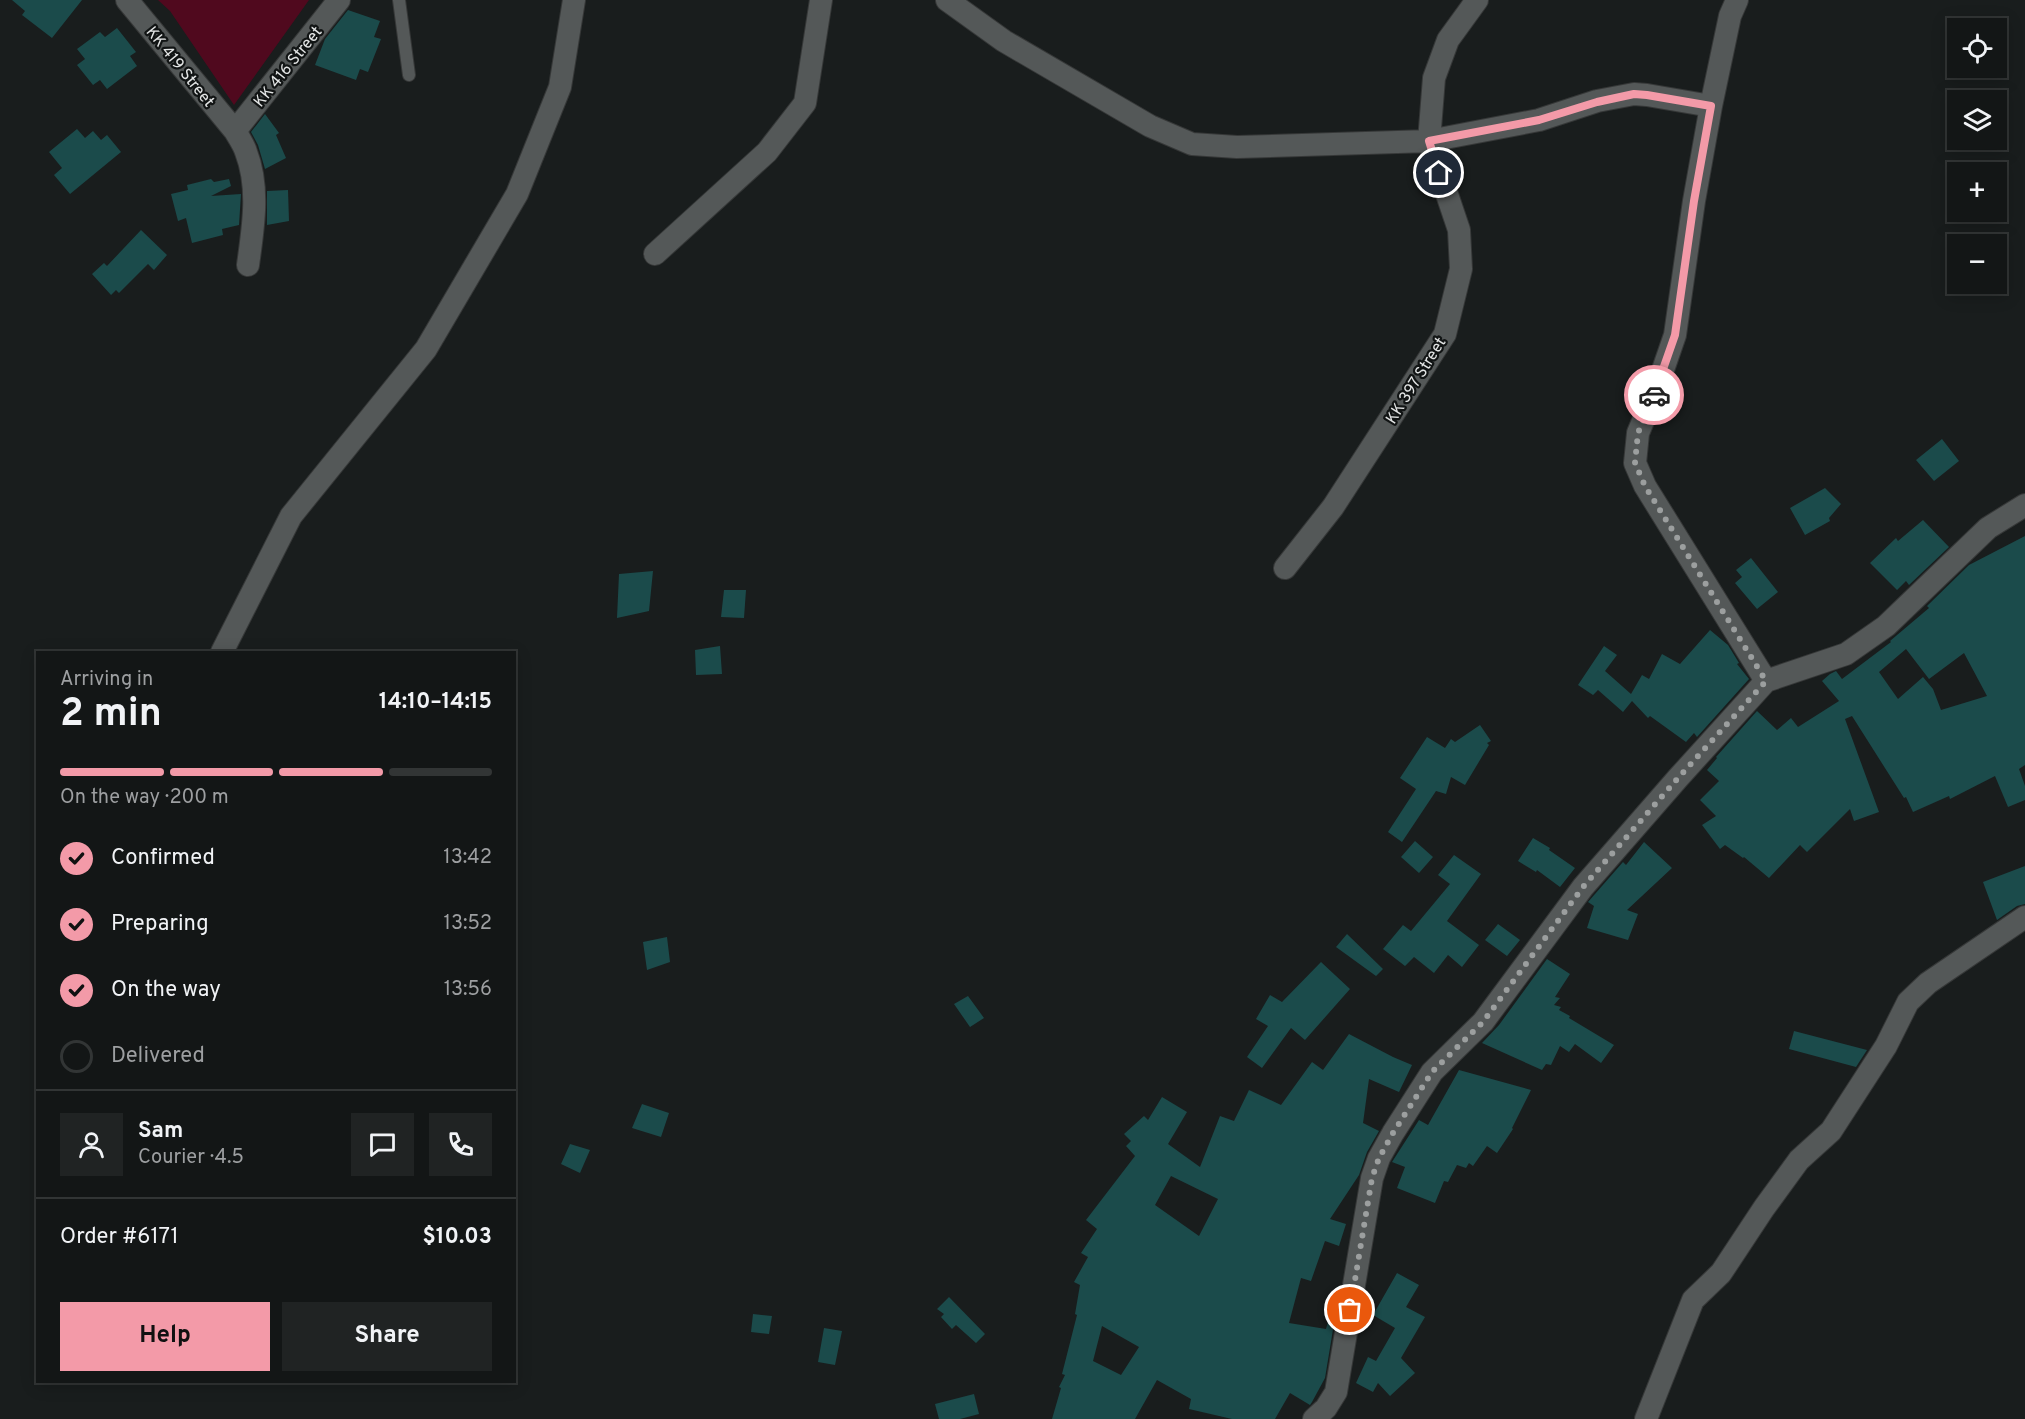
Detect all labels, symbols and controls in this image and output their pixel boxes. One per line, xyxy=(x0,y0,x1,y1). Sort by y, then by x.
map controls xyxy=(1947,18,2007,294)
button: locate xyxy=(1947,18,2007,78)
street label: KK 419 Street xyxy=(141,23,218,112)
street label: KK 416 Street xyxy=(250,23,327,112)
button: layers xyxy=(1947,90,2007,150)
pin xyxy=(1413,147,1464,198)
icon: home xyxy=(1422,156,1455,189)
button: + xyxy=(1947,162,2007,222)
button: − xyxy=(1947,234,2007,294)
street label: KK 397 Street xyxy=(1382,334,1451,428)
courier xyxy=(1624,365,1684,425)
icon: car xyxy=(1638,379,1671,412)
text: Arriving in xyxy=(60,667,153,693)
text: 14:10–14:15 xyxy=(379,689,492,716)
text: 2 min xyxy=(60,691,162,740)
text: On the way · 200 m xyxy=(60,785,229,811)
icon: check xyxy=(60,842,93,875)
text: Confirmed xyxy=(111,845,215,872)
text: 13:42 xyxy=(443,845,492,871)
icon: check xyxy=(60,908,93,941)
text: Preparing xyxy=(111,911,209,938)
text: 13:52 xyxy=(443,911,492,937)
icon: check xyxy=(60,974,93,1007)
text: On the way xyxy=(111,977,221,1004)
text: 13:56 xyxy=(444,977,492,1003)
text: Delivered xyxy=(111,1043,205,1070)
button: person xyxy=(60,1113,123,1176)
button: chat xyxy=(351,1113,414,1176)
button: phone xyxy=(429,1113,492,1176)
text: Sam xyxy=(138,1118,183,1145)
text: Courier · 4.5 xyxy=(138,1145,244,1171)
text: Order #6171 xyxy=(60,1224,179,1251)
text: $10.03 xyxy=(422,1224,492,1251)
pin xyxy=(1324,1284,1375,1335)
icon: bag xyxy=(1333,1293,1366,1326)
button: Help xyxy=(60,1302,270,1371)
button: Share xyxy=(282,1302,492,1371)

